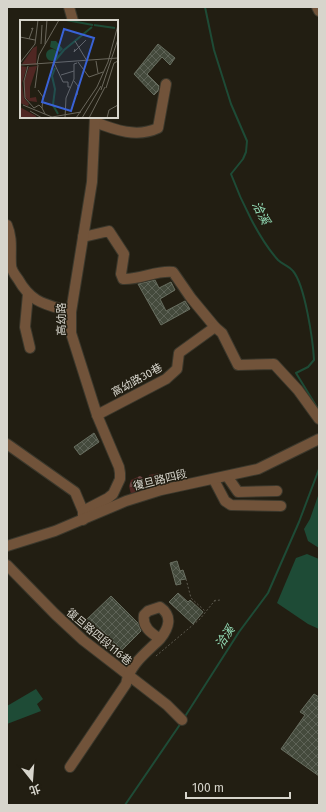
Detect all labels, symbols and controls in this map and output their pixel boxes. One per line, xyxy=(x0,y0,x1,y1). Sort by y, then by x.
inset map xyxy=(20,20,118,118)
water label: 洽溪 xyxy=(249,199,274,229)
street label: 高幼路 xyxy=(55,303,68,336)
street label: 高幼路30巷 xyxy=(110,361,164,399)
street label: 復旦路四段 xyxy=(132,467,188,493)
street label: 復旦路四段116巷 xyxy=(64,606,134,668)
water label: 洽溪 xyxy=(212,621,239,651)
north arrow xyxy=(12,760,52,800)
scale bar xyxy=(186,774,290,800)
text: 北 xyxy=(28,781,42,797)
text: 100 m xyxy=(192,781,224,795)

